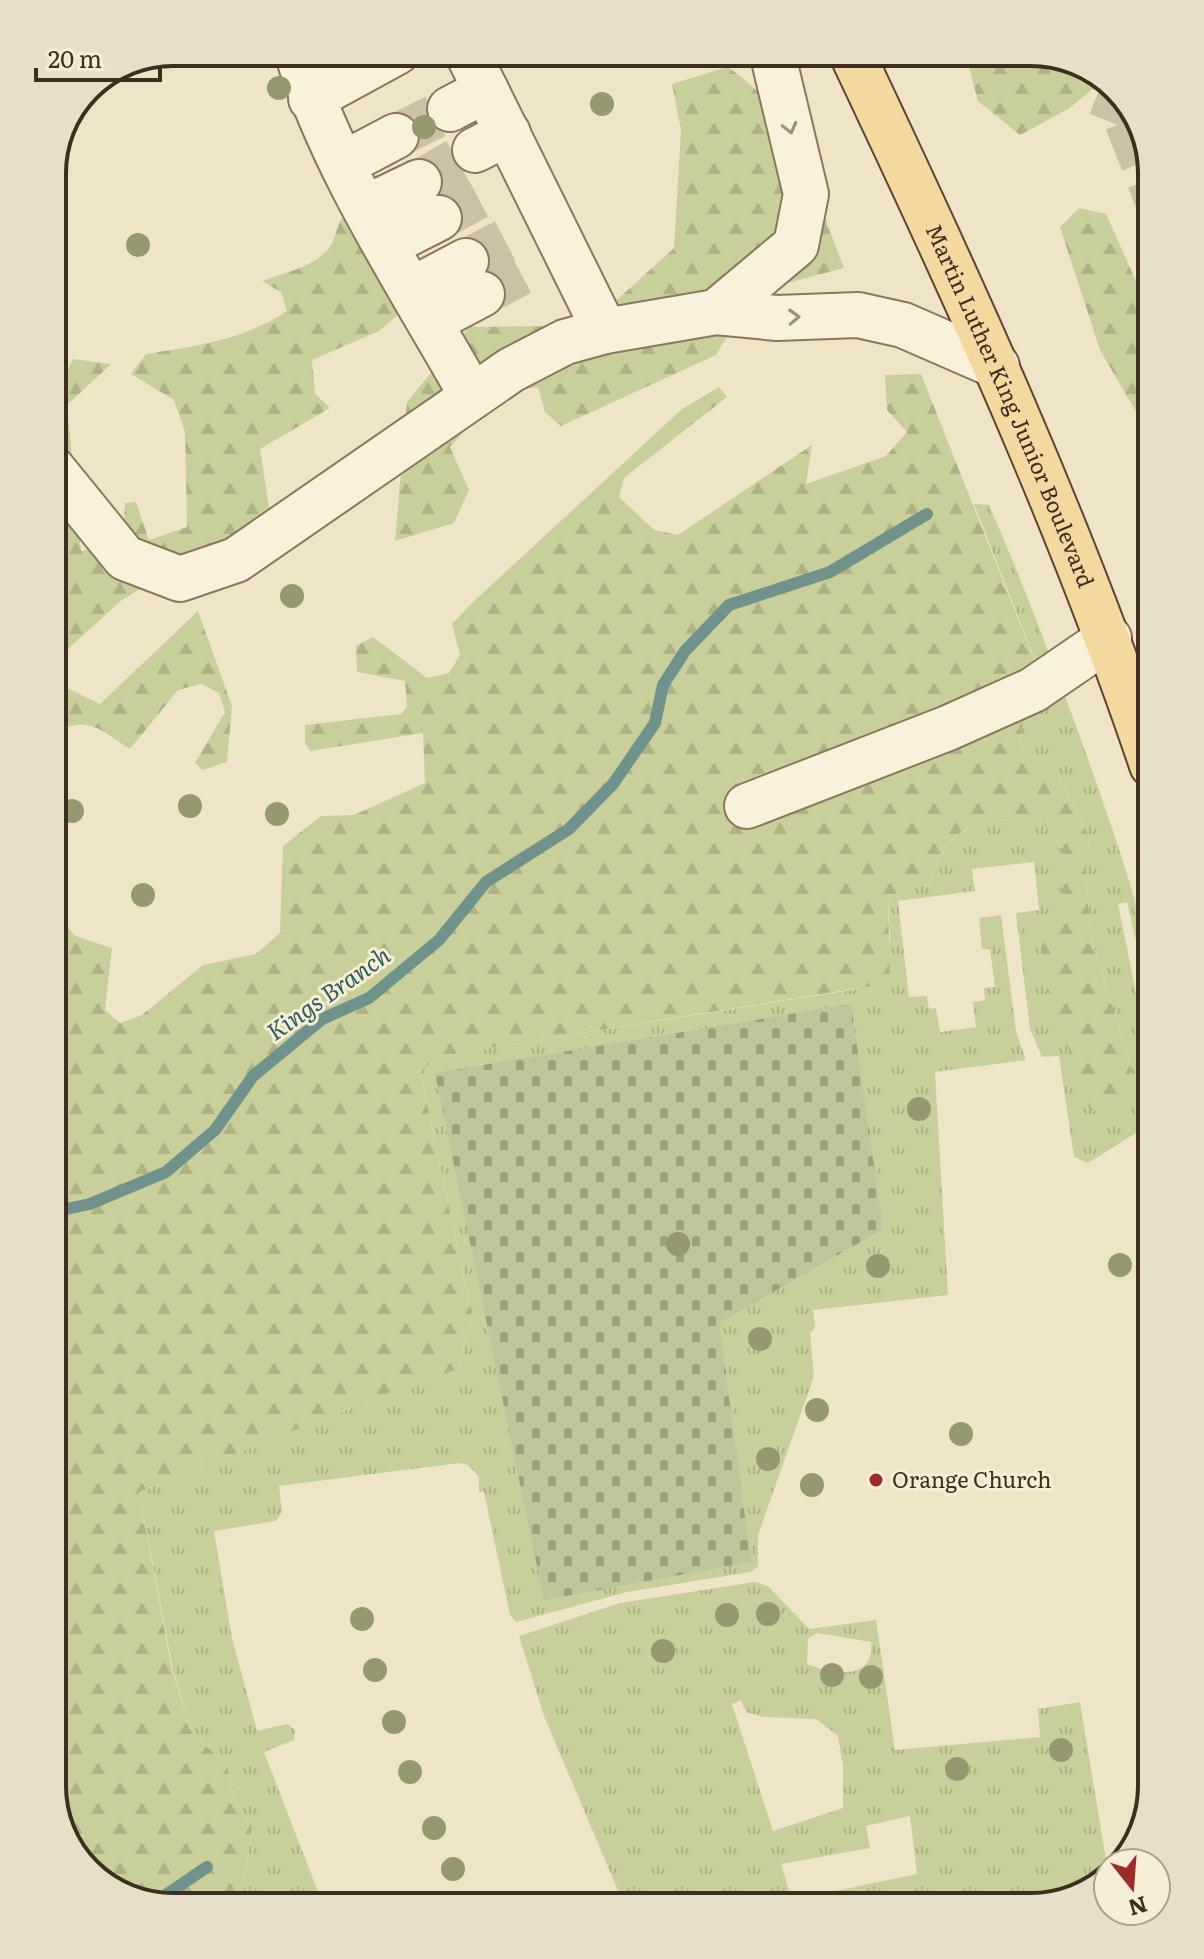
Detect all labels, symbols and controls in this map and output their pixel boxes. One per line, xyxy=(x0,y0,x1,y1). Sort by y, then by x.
scale bar xyxy=(36,32,160,82)
text: 20 m xyxy=(48,40,102,75)
one-way arrow xyxy=(780,121,797,135)
street label: Martin Luther King Junior Boulevard xyxy=(919,218,1104,592)
one-way arrow xyxy=(788,309,801,326)
water label: Kings Branch xyxy=(259,936,396,1047)
place label: Orange Church xyxy=(892,1462,1052,1495)
marker: Orange Church xyxy=(867,1471,885,1489)
north arrow xyxy=(1092,1847,1172,1927)
text: N xyxy=(1125,1889,1152,1926)

